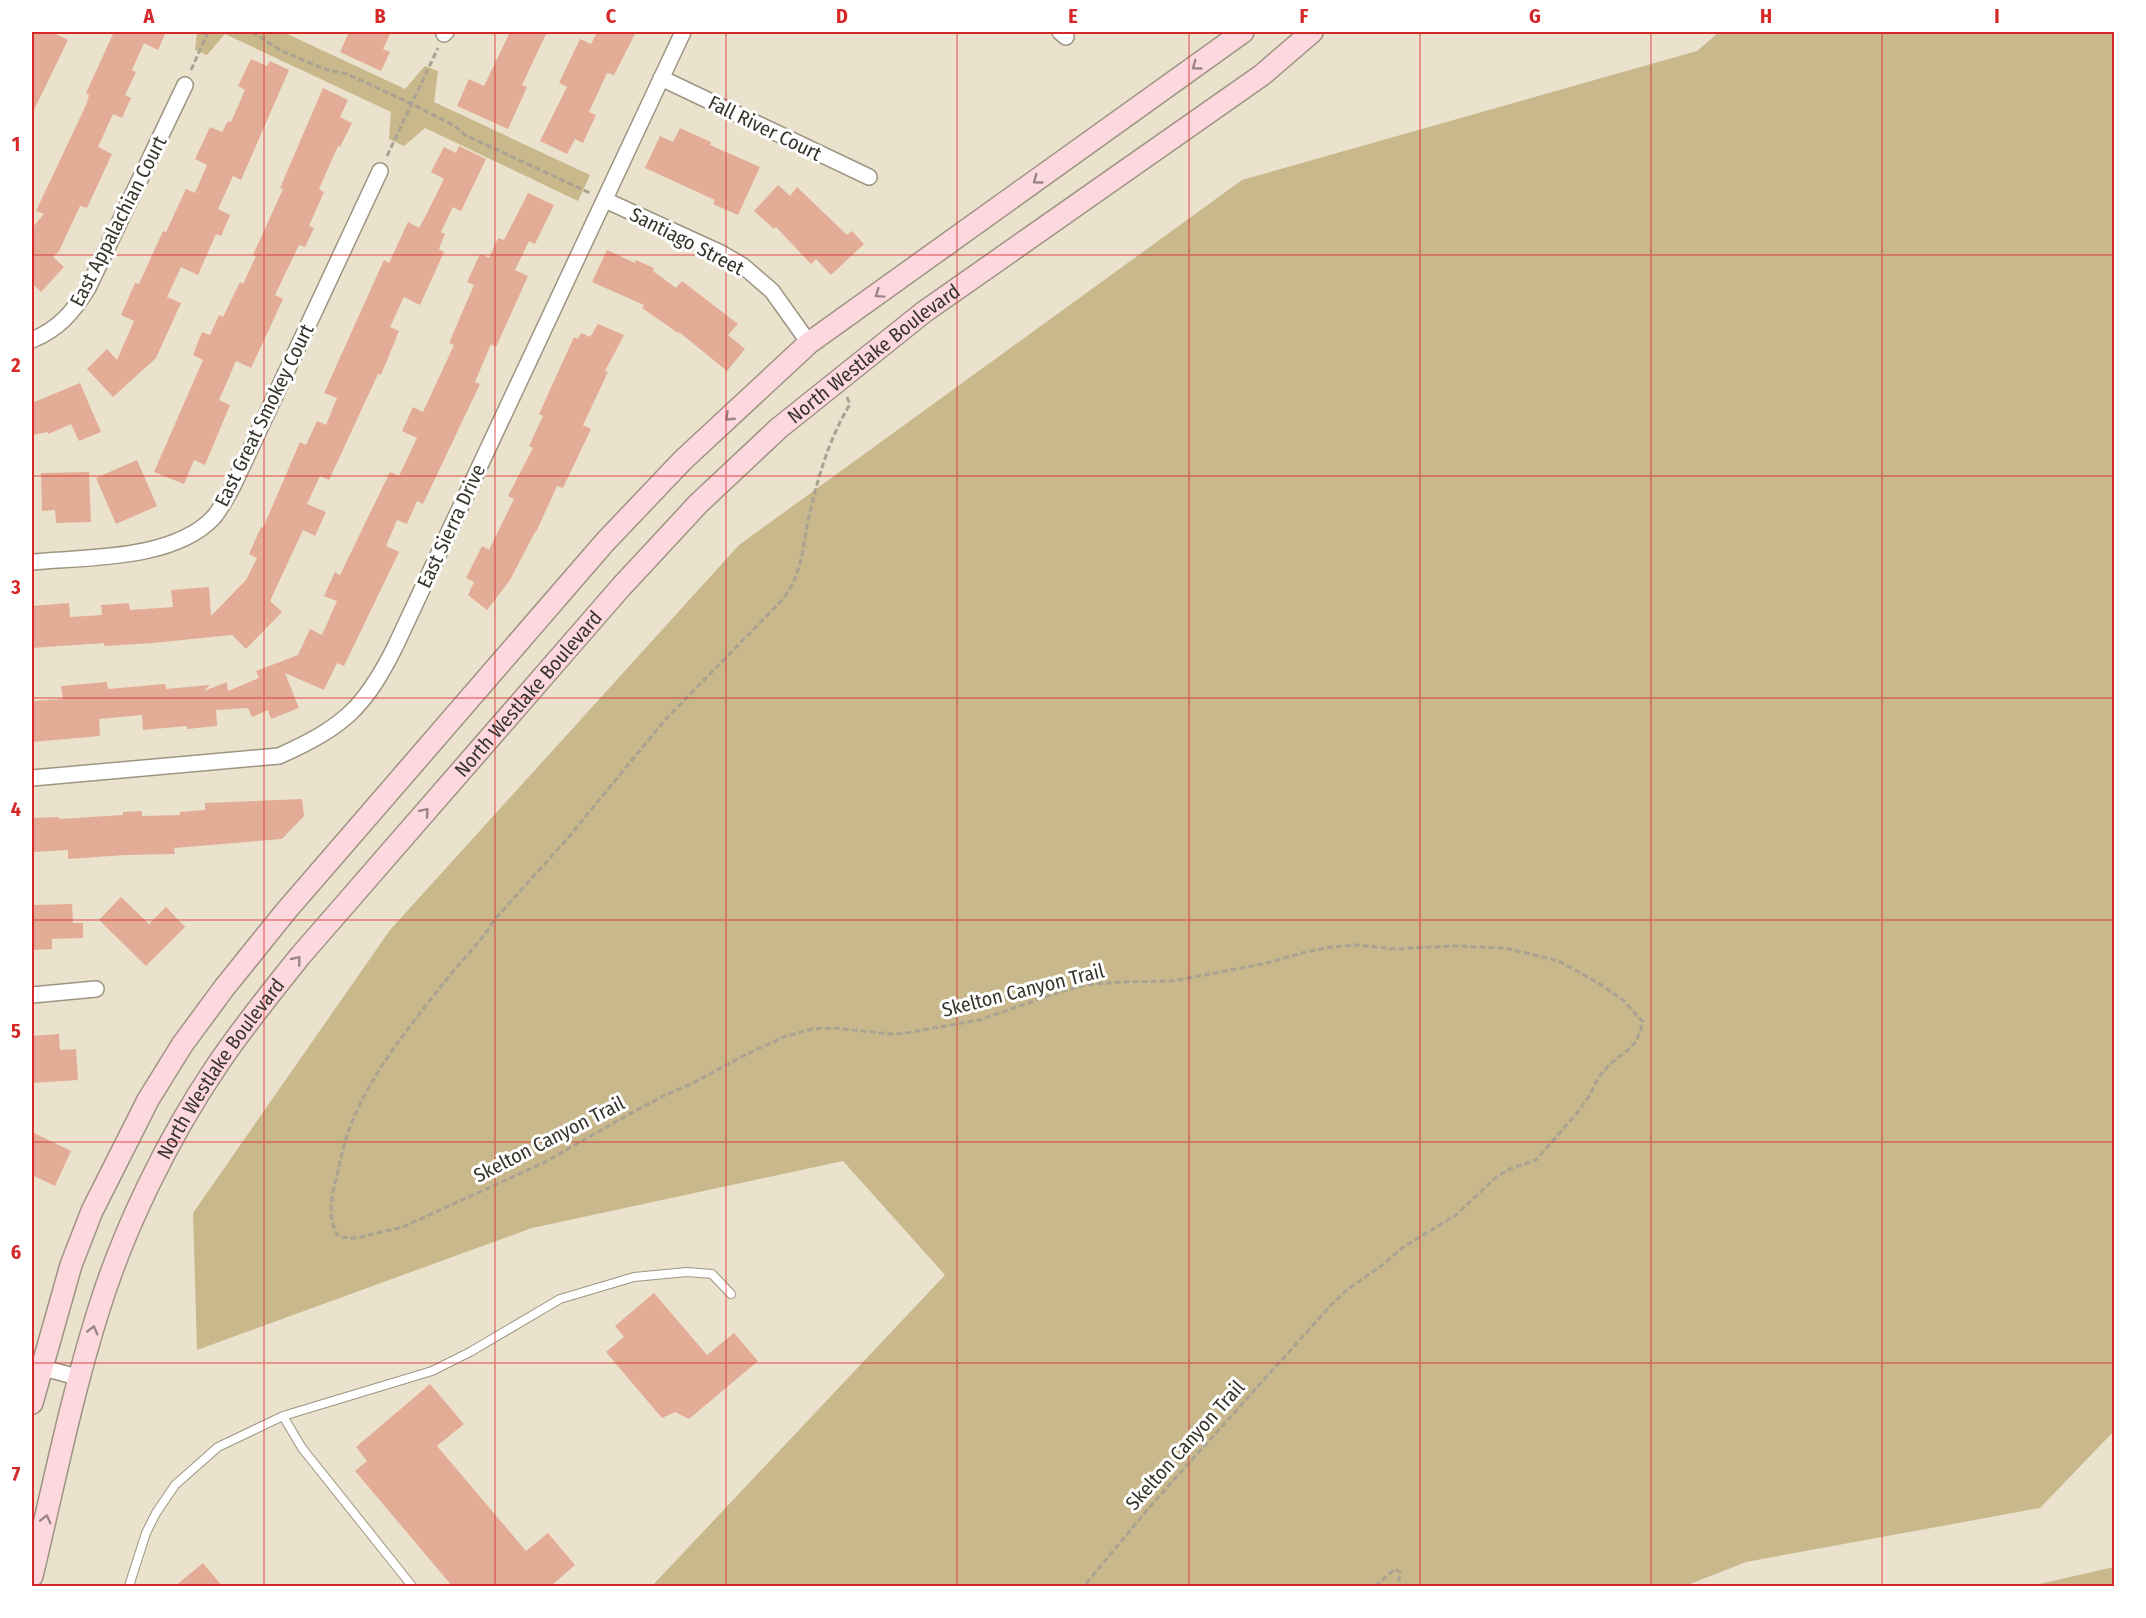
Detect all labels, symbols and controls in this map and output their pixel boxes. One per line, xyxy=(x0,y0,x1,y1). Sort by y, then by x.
text: A xyxy=(143,4,156,28)
text: B xyxy=(374,4,386,28)
text: C xyxy=(606,4,617,28)
text: D xyxy=(836,4,848,28)
text: E xyxy=(1068,4,1078,28)
text: F xyxy=(1300,4,1309,28)
text: G xyxy=(1529,4,1541,28)
text: H xyxy=(1760,4,1772,28)
text: I xyxy=(1994,4,2000,28)
one-way arrow xyxy=(1191,59,1202,70)
street label: Fall River Court xyxy=(704,90,826,166)
street label: East Appalachian Court xyxy=(65,131,172,310)
text: 1 xyxy=(12,132,20,156)
one-way arrow xyxy=(1033,173,1044,184)
street label: Santiago Street xyxy=(626,202,749,280)
street label: North Westlake Boulevard xyxy=(783,279,964,428)
one-way arrow xyxy=(874,287,885,298)
street label: East Great Smokey Court xyxy=(209,320,319,510)
text: 2 xyxy=(10,353,21,377)
one-way arrow xyxy=(725,410,735,421)
street label: East Sierra Drive xyxy=(412,460,490,592)
text: 3 xyxy=(10,575,21,599)
street label: North Westlake Boulevard xyxy=(450,606,607,782)
text: 4 xyxy=(11,797,21,821)
one-way arrow xyxy=(417,808,428,819)
one-way arrow xyxy=(290,955,301,966)
street label: Skelton Canyon Trail xyxy=(940,958,1106,1022)
street label: North Westlake Boulevard xyxy=(152,974,289,1163)
text: 5 xyxy=(11,1019,21,1043)
street label: Skelton Canyon Trail xyxy=(470,1091,628,1187)
text: 6 xyxy=(11,1240,21,1264)
one-way arrow xyxy=(86,1325,98,1336)
street label: Skelton Canyon Trail xyxy=(1121,1375,1249,1515)
text: 7 xyxy=(12,1462,21,1486)
one-way arrow xyxy=(38,1515,51,1525)

